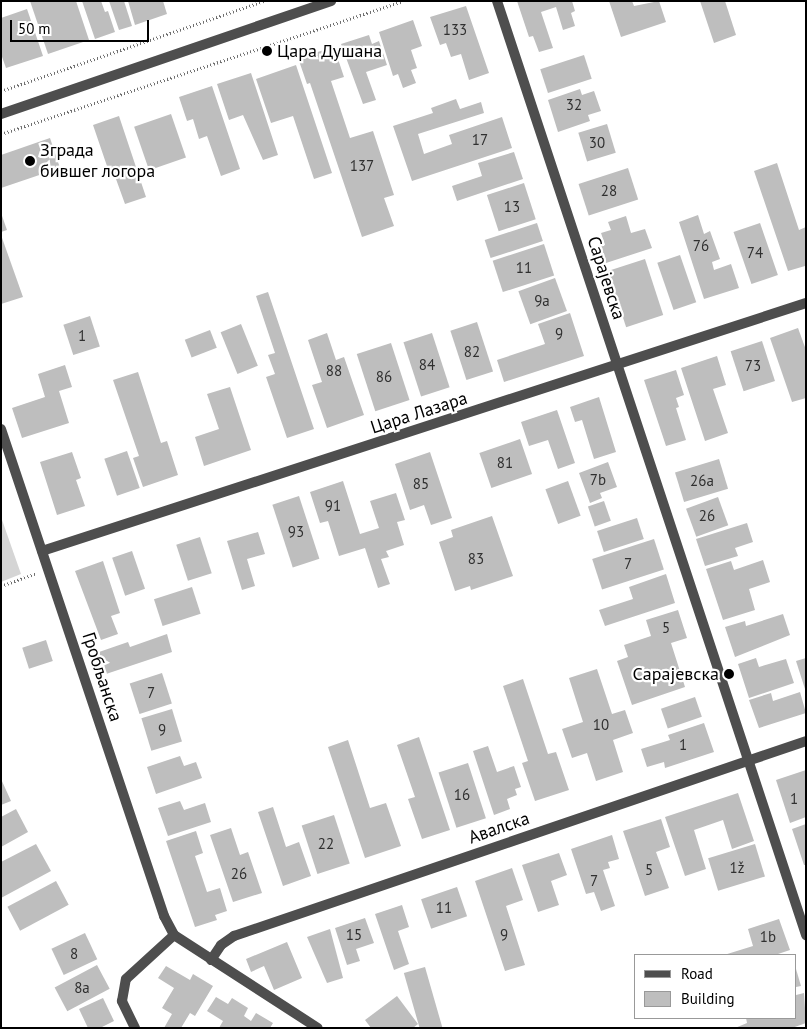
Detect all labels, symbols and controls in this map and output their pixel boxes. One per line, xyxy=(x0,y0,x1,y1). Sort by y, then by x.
scale bar xyxy=(12,10,151,42)
text: 50 m xyxy=(18,19,51,38)
house number: 133 xyxy=(443,21,467,39)
place label: Цара Душана xyxy=(277,40,383,62)
marker: Цара Душана xyxy=(261,45,273,57)
house number: 32 xyxy=(566,96,582,114)
house number: 17 xyxy=(472,131,488,149)
house number: 30 xyxy=(589,134,605,152)
place label: Зграда бившег логора xyxy=(40,140,156,182)
marker: Зграда бившег логора xyxy=(24,155,36,167)
house number: 137 xyxy=(350,157,374,175)
house number: 28 xyxy=(601,182,617,200)
house number: 13 xyxy=(504,198,520,216)
street label: Сарајевска xyxy=(582,234,630,322)
house number: 76 xyxy=(693,237,709,255)
house number: 74 xyxy=(747,244,763,262)
house number: 11 xyxy=(516,259,532,277)
house number: 9a xyxy=(534,292,550,310)
house number: 9 xyxy=(555,325,563,343)
house number: 1 xyxy=(78,327,86,345)
house number: 82 xyxy=(464,343,480,361)
house number: 84 xyxy=(419,356,435,374)
house number: 73 xyxy=(745,357,761,375)
house number: 88 xyxy=(326,362,342,380)
house number: 86 xyxy=(376,368,392,386)
street label: Цара Лазара xyxy=(368,387,470,439)
house number: 81 xyxy=(497,454,513,472)
house number: 7b xyxy=(590,471,606,489)
house number: 26a xyxy=(690,472,714,490)
house number: 85 xyxy=(413,475,429,493)
house number: 91 xyxy=(325,497,341,515)
house number: 26 xyxy=(699,507,715,525)
house number: 93 xyxy=(288,523,304,541)
house number: 83 xyxy=(468,550,484,568)
house number: 7 xyxy=(624,555,632,573)
house number: 5 xyxy=(662,619,670,637)
street label: Гробљанска xyxy=(77,630,127,724)
place label: Сарајевска xyxy=(633,663,719,685)
marker: Сарајевска xyxy=(723,668,735,680)
house number: 7 xyxy=(147,684,155,702)
house number: 10 xyxy=(593,716,609,734)
house number: 9 xyxy=(158,721,166,739)
house number: 1 xyxy=(679,736,687,754)
house number: 16 xyxy=(454,786,470,804)
house number: 1 xyxy=(790,790,798,808)
street label: Авалска xyxy=(466,808,532,848)
house number: 22 xyxy=(318,835,334,853)
house number: 1ž xyxy=(730,859,744,877)
house number: 5 xyxy=(645,861,653,879)
house number: 26 xyxy=(231,865,247,883)
house number: 7 xyxy=(590,872,598,890)
house number: 11 xyxy=(436,899,452,917)
house number: 15 xyxy=(346,926,362,944)
house number: 9 xyxy=(500,926,508,944)
house number: 1b xyxy=(760,928,776,946)
house number: 8 xyxy=(70,945,78,963)
legend xyxy=(634,954,797,1019)
text: Road xyxy=(681,964,713,983)
house number: 8a xyxy=(74,979,90,997)
text: Building xyxy=(681,989,735,1008)

